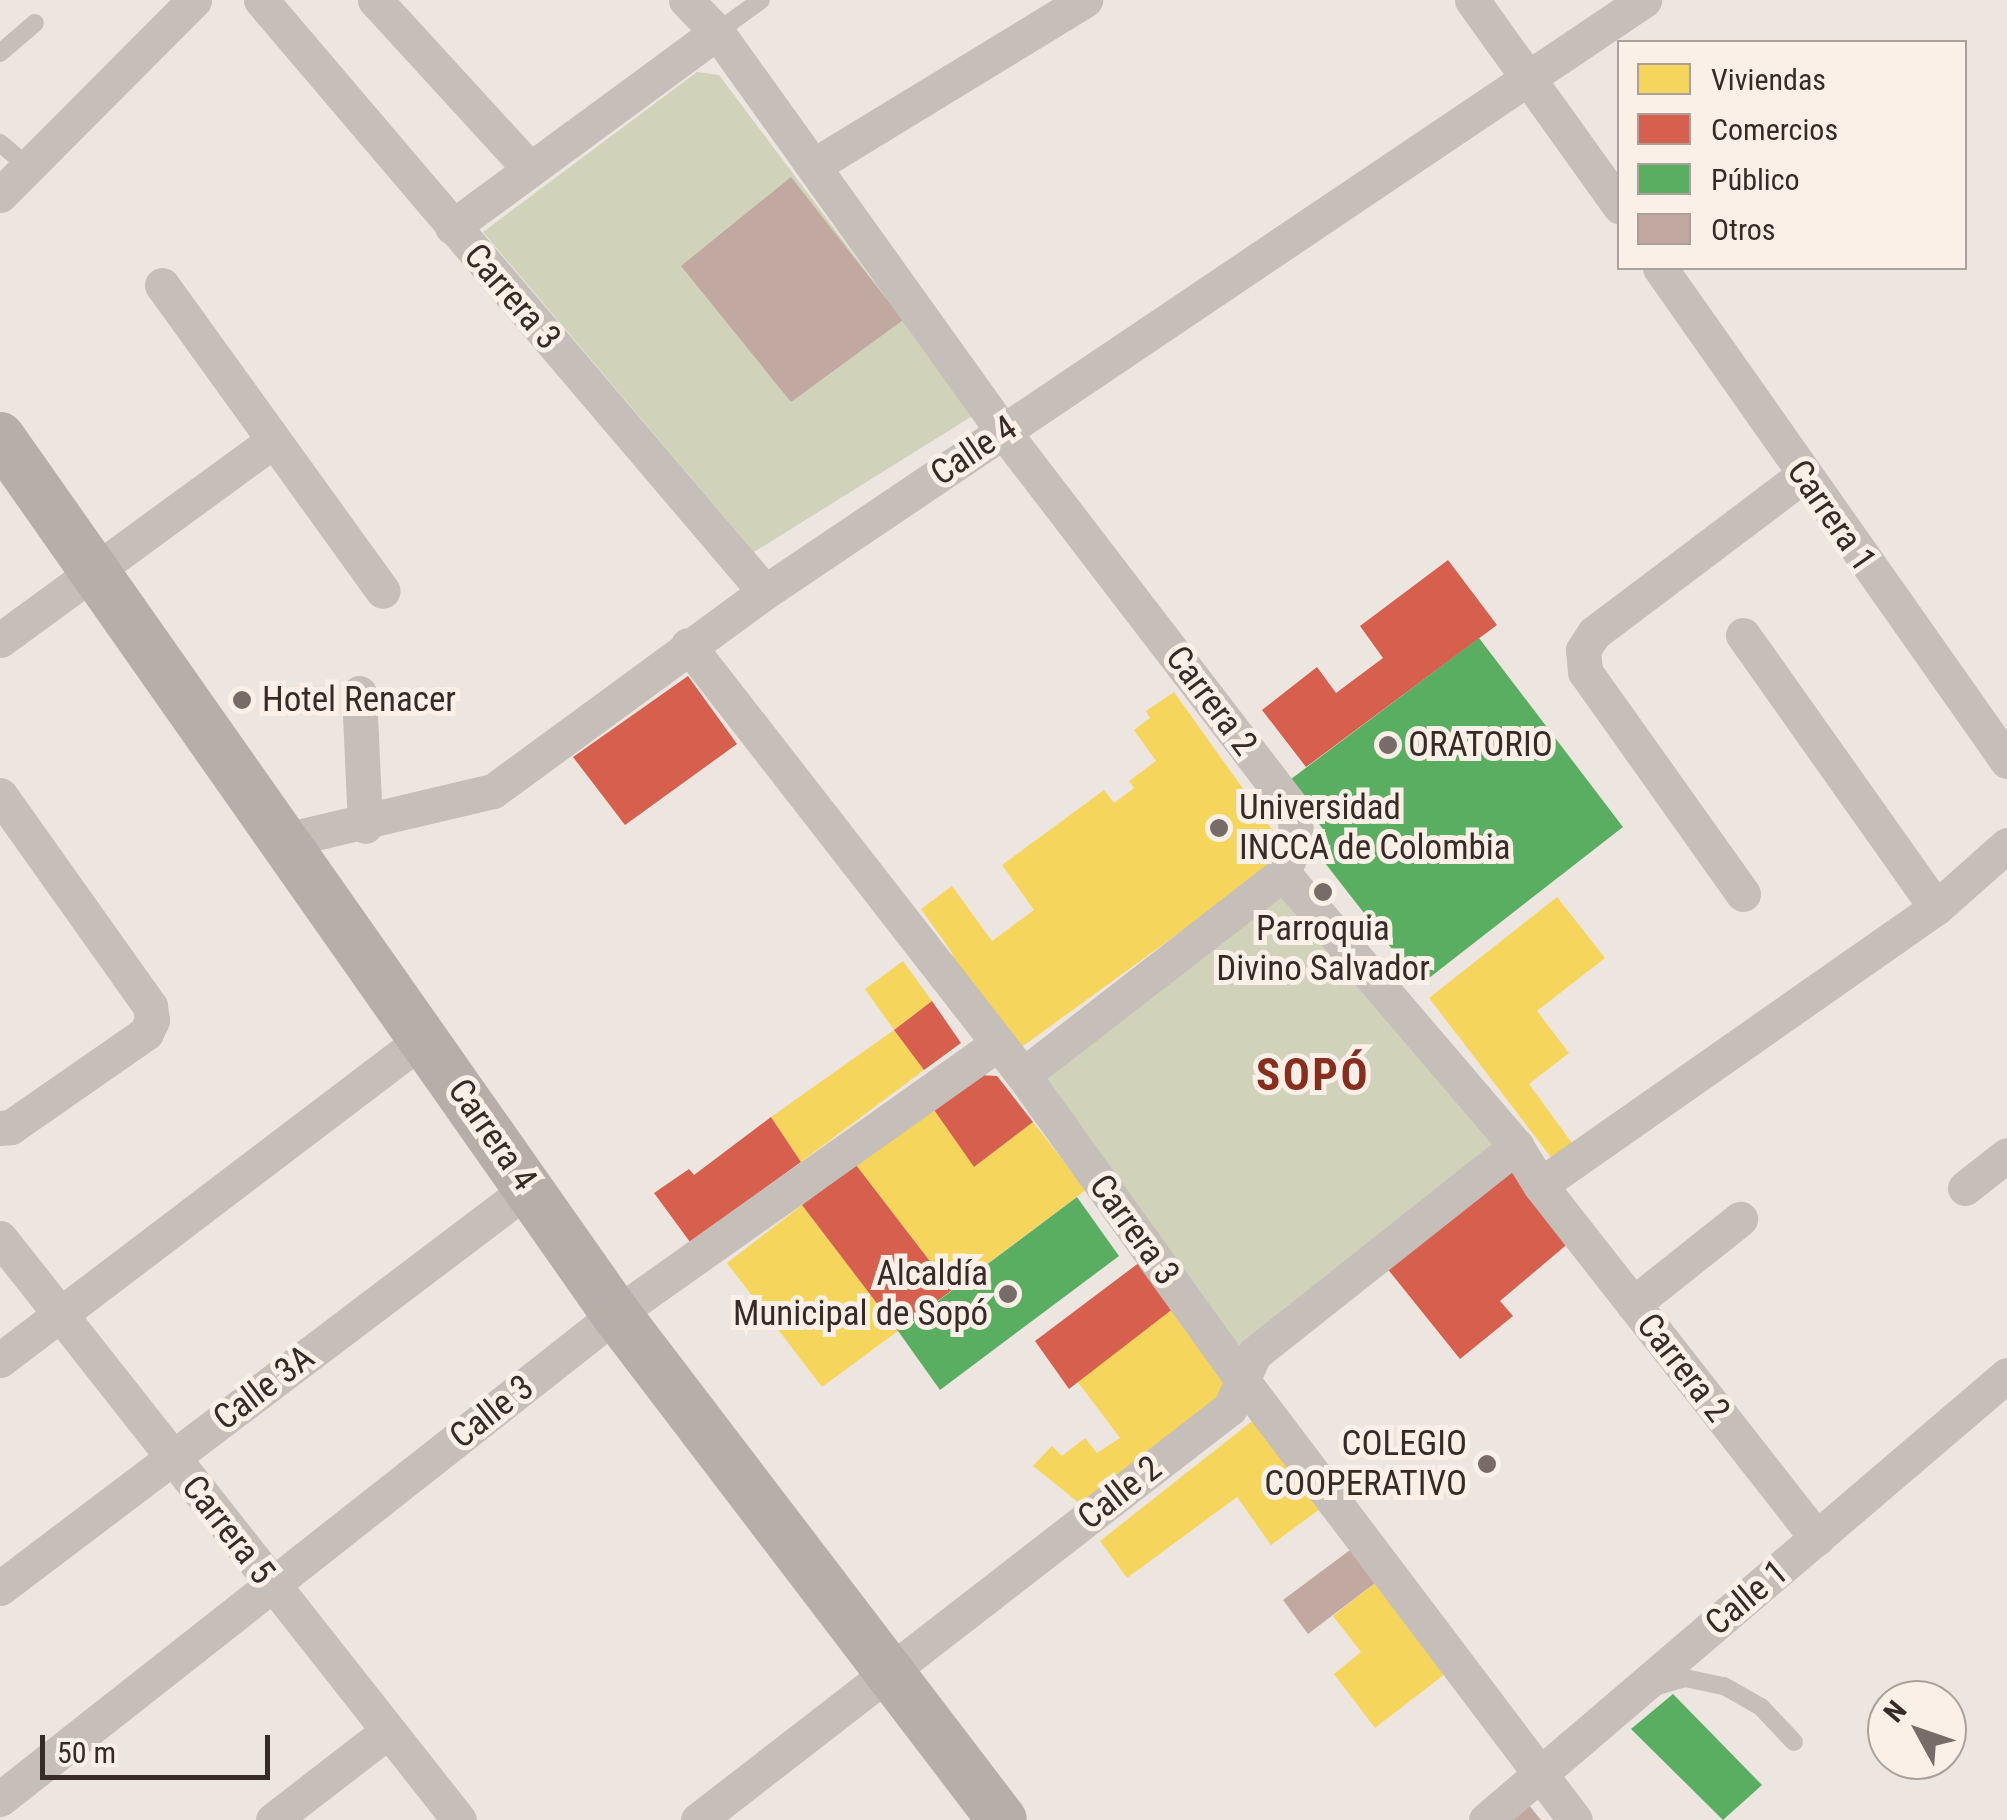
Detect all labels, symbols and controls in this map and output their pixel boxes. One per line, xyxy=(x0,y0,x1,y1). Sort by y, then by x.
legend xyxy=(1617,40,1967,270)
text: Viviendas xyxy=(1711,62,1826,97)
text: Comercios xyxy=(1711,112,1838,147)
text: Público xyxy=(1711,162,1800,197)
text: Otros xyxy=(1711,212,1776,247)
street label: Carrera 3 xyxy=(455,236,569,358)
street label: Calle 4 xyxy=(923,407,1025,495)
street label: Carrera 1 xyxy=(1778,452,1884,580)
street label: Carrera 2 xyxy=(1156,638,1266,764)
place label: Hotel Renacer xyxy=(262,679,456,721)
marker: Hotel Renacer xyxy=(231,689,253,711)
place label: ORATORIO xyxy=(1408,724,1553,766)
marker: ORATORIO xyxy=(1377,734,1399,756)
place label: Universidad INCCA de Colombia xyxy=(1239,787,1511,869)
marker: Universidad INCCA de Colombia xyxy=(1208,817,1230,839)
marker: Parroquia Divino Salvador xyxy=(1312,881,1334,903)
place label: Parroquia Divino Salvador xyxy=(1216,908,1430,990)
district label: SOPÓ xyxy=(1256,1048,1370,1102)
street label: Carrera 4 xyxy=(439,1071,545,1199)
street label: Carrera 3 xyxy=(1080,1167,1188,1293)
place label: Alcaldía Municipal de Sopó xyxy=(733,1253,988,1335)
marker: Alcaldía Municipal de Sopó xyxy=(997,1283,1019,1305)
street label: Carrera 2 xyxy=(1628,1305,1738,1431)
street label: Calle 3A xyxy=(206,1337,322,1439)
street label: Calle 3 xyxy=(442,1366,542,1458)
place label: COLEGIO COOPERATIVO xyxy=(1264,1423,1467,1505)
street label: Calle 2 xyxy=(1070,1447,1170,1539)
marker: COLEGIO COOPERATIVO xyxy=(1476,1453,1498,1475)
street label: Carrera 5 xyxy=(173,1467,283,1593)
street label: Calle 1 xyxy=(1697,1552,1797,1644)
north arrow xyxy=(1867,1680,1967,1780)
text: N xyxy=(1877,1695,1913,1729)
scale bar xyxy=(45,1715,275,1777)
text: 50 m xyxy=(57,1735,116,1770)

